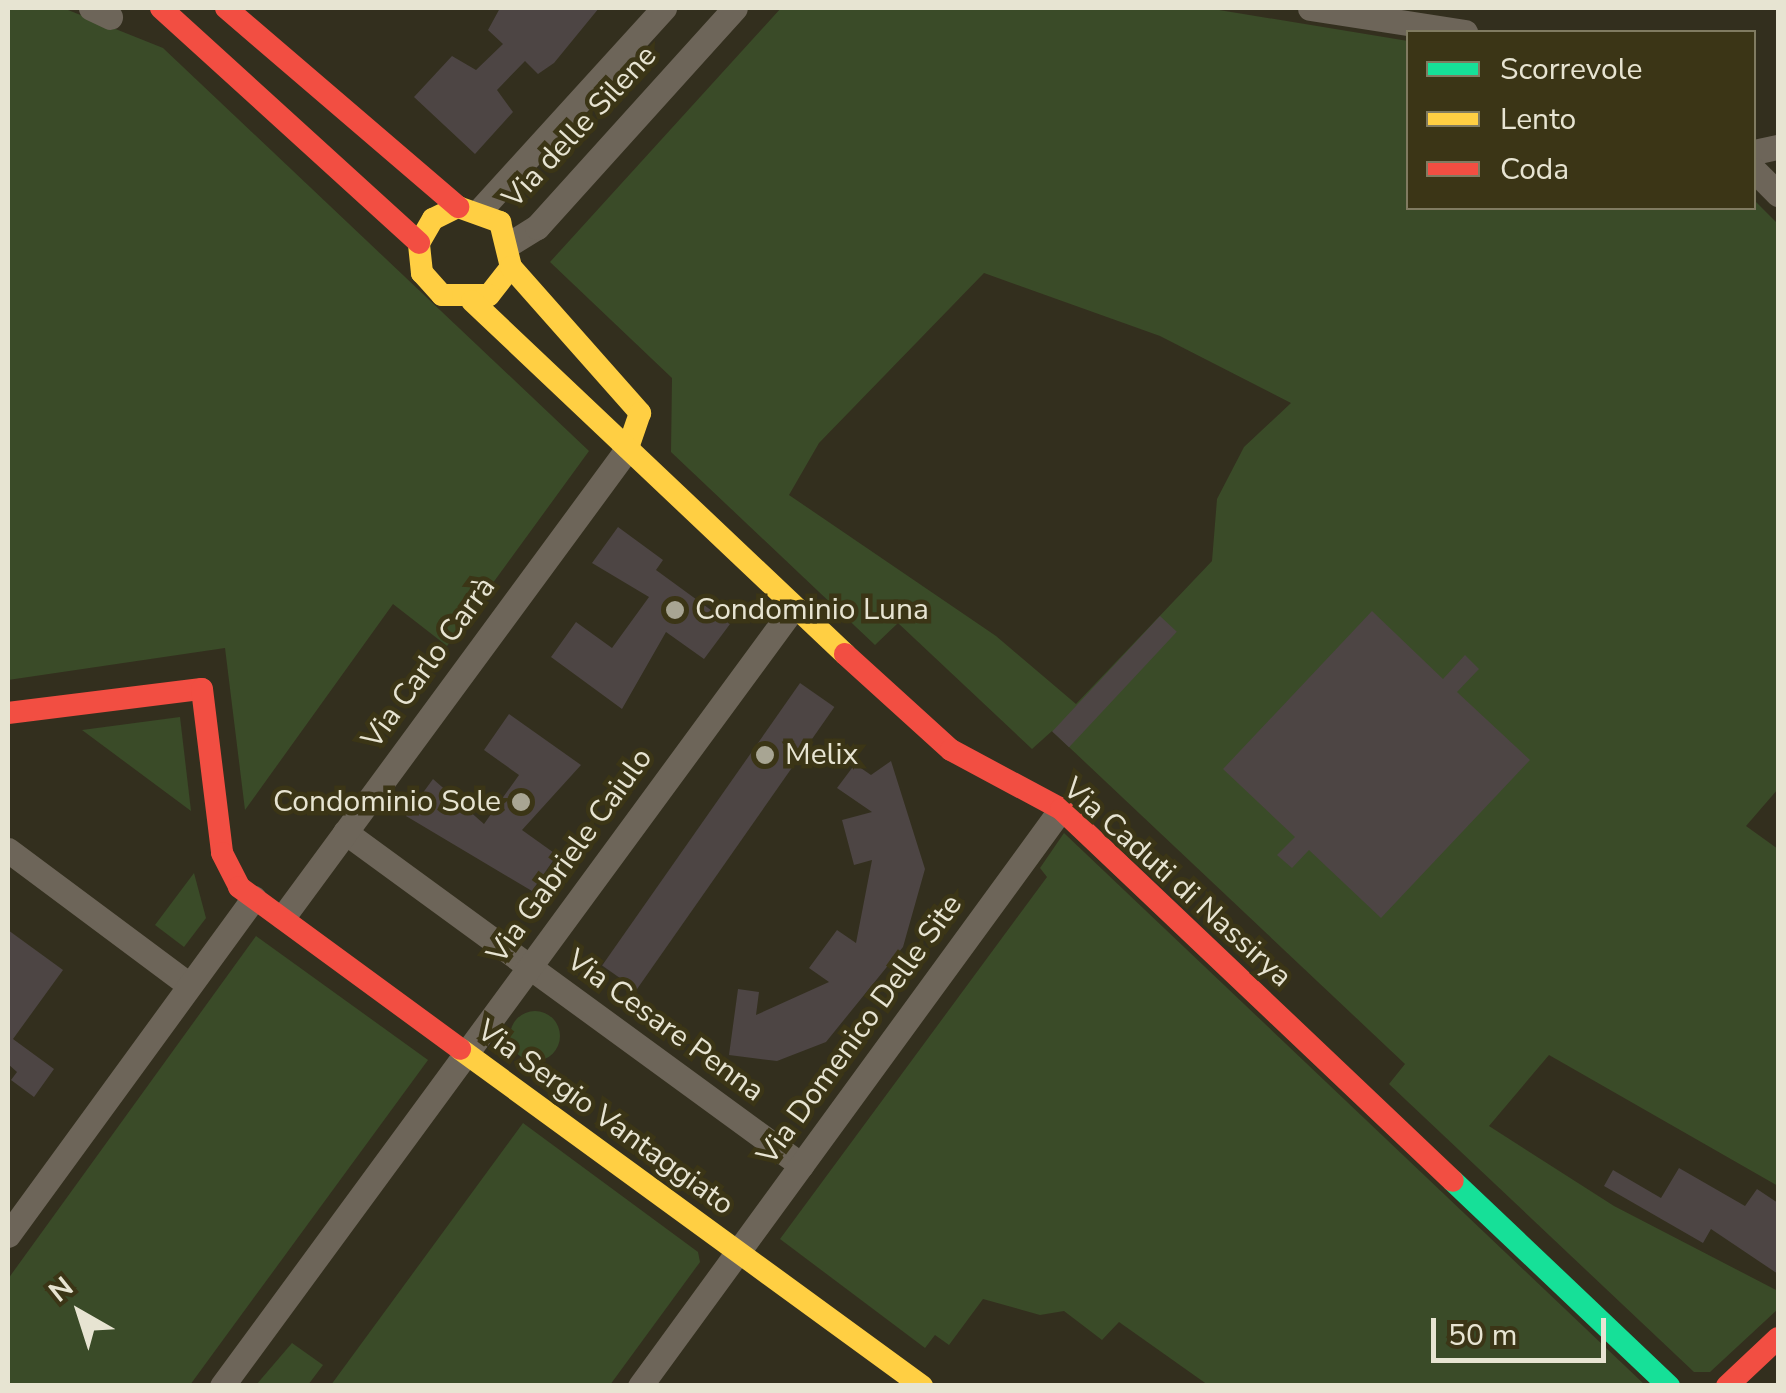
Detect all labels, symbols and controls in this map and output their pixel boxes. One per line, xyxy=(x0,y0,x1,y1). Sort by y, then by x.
legend xyxy=(1406,30,1756,210)
street label: Via delle Silene xyxy=(496,38,664,216)
text: Scorrevole xyxy=(1500,49,1642,90)
text: Lento xyxy=(1500,99,1576,140)
text: Coda xyxy=(1500,149,1569,190)
street label: Via Carlo Carrà xyxy=(355,570,503,756)
place label: Condominio Luna xyxy=(695,592,929,628)
marker: Condominio Luna xyxy=(664,599,686,621)
place label: Melix xyxy=(785,737,858,773)
street label: Via Gabriele Caiulo xyxy=(480,741,660,971)
marker: Melix xyxy=(754,744,776,766)
street label: Via Caduti di Nassirya xyxy=(1055,771,1299,995)
place label: Condominio Sole xyxy=(273,784,501,820)
marker: Condominio Sole xyxy=(510,791,532,813)
street label: Via Domenico Delle Site xyxy=(750,888,970,1172)
street label: Via Cesare Penna xyxy=(559,942,771,1110)
street label: Via Sergio Vantaggiato xyxy=(470,1013,740,1223)
north arrow xyxy=(30,1263,130,1363)
text: N xyxy=(41,1268,81,1311)
scale bar xyxy=(1436,1298,1611,1360)
text: 50 m xyxy=(1448,1315,1517,1356)

